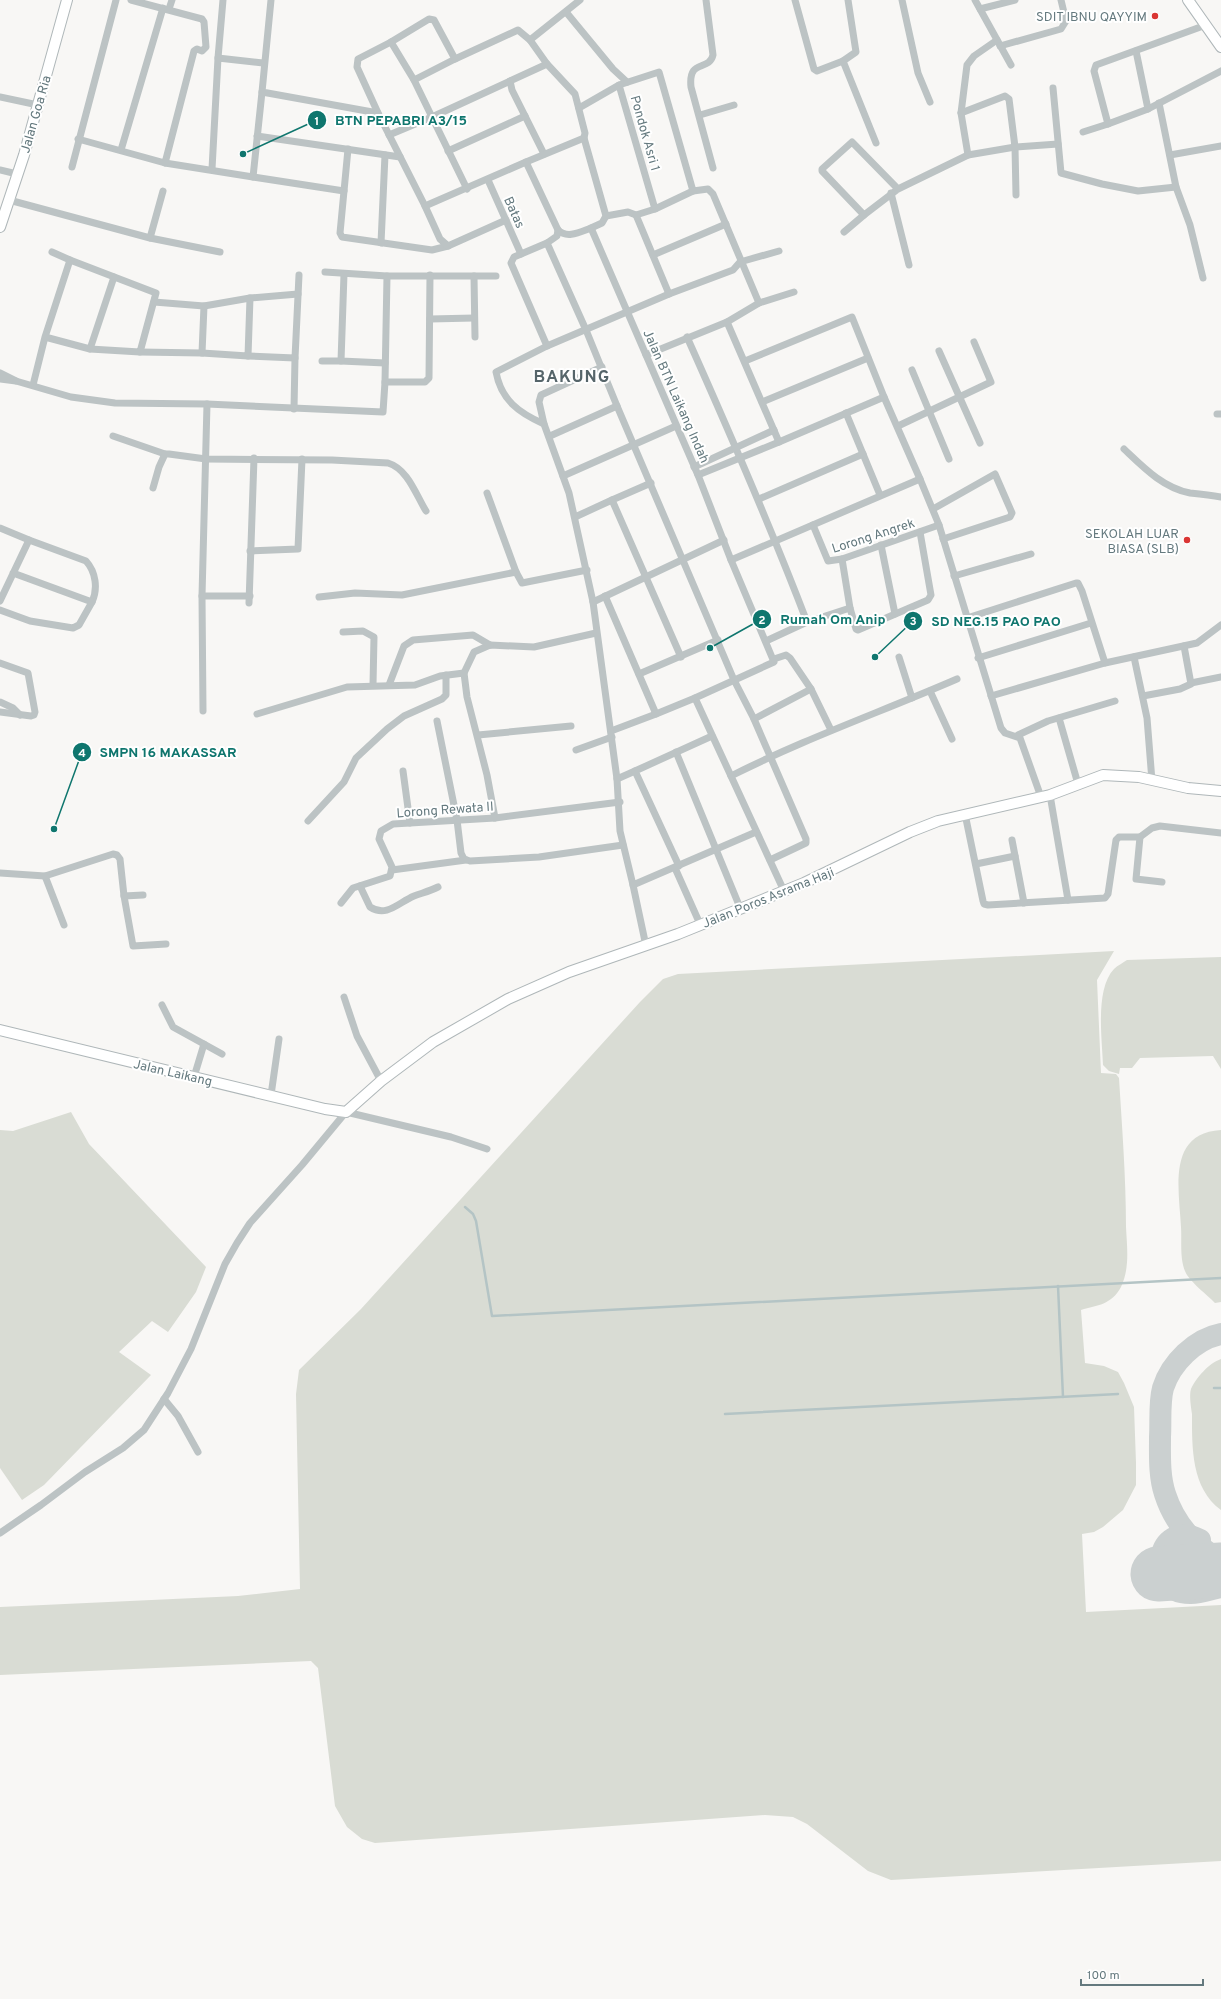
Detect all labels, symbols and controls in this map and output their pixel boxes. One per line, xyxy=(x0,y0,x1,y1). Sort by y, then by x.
place label: SDIT IBNU QAYYIM xyxy=(1036,10,1147,26)
marker: SDIT IBNU QAYYIM xyxy=(1150,11,1160,21)
street label: Jalan Goa Ria xyxy=(18,74,56,155)
street label: Pondok Asri 1 xyxy=(626,94,663,173)
callout: BTN PEPABRI A3/15 xyxy=(307,107,476,133)
text: BTN PEPABRI A3/15 xyxy=(335,113,467,130)
text: 1 xyxy=(315,114,319,130)
street label: Batas xyxy=(499,194,527,231)
street label: Jalan BTN Laikang Indah xyxy=(639,328,712,466)
district label: BAKUNG xyxy=(534,367,610,389)
street label: Lorong Angrek xyxy=(830,516,917,558)
place label: SEKOLAH LUAR BIASA (SLB) xyxy=(1085,527,1179,558)
marker: SEKOLAH LUAR BIASA (SLB) xyxy=(1182,535,1192,545)
callout: Rumah Om Anip xyxy=(752,606,894,632)
callout: SD NEG.15 PAO PAO xyxy=(903,608,1069,634)
text: Rumah Om Anip xyxy=(780,612,886,629)
text: 2 xyxy=(758,613,766,629)
text: 3 xyxy=(909,614,917,630)
text: SD NEG.15 PAO PAO xyxy=(931,614,1061,631)
callout: SMPN 16 MAKASSAR xyxy=(72,739,245,765)
text: SMPN 16 MAKASSAR xyxy=(99,745,237,762)
text: 4 xyxy=(78,746,86,762)
street label: Lorong Rewata II xyxy=(396,800,494,822)
street label: Jalan Poros Asrama Haji xyxy=(700,865,837,933)
street label: Jalan Laikang xyxy=(132,1057,214,1091)
scale bar xyxy=(1081,1961,1203,1987)
text: 100 m xyxy=(1087,1968,1120,1984)

